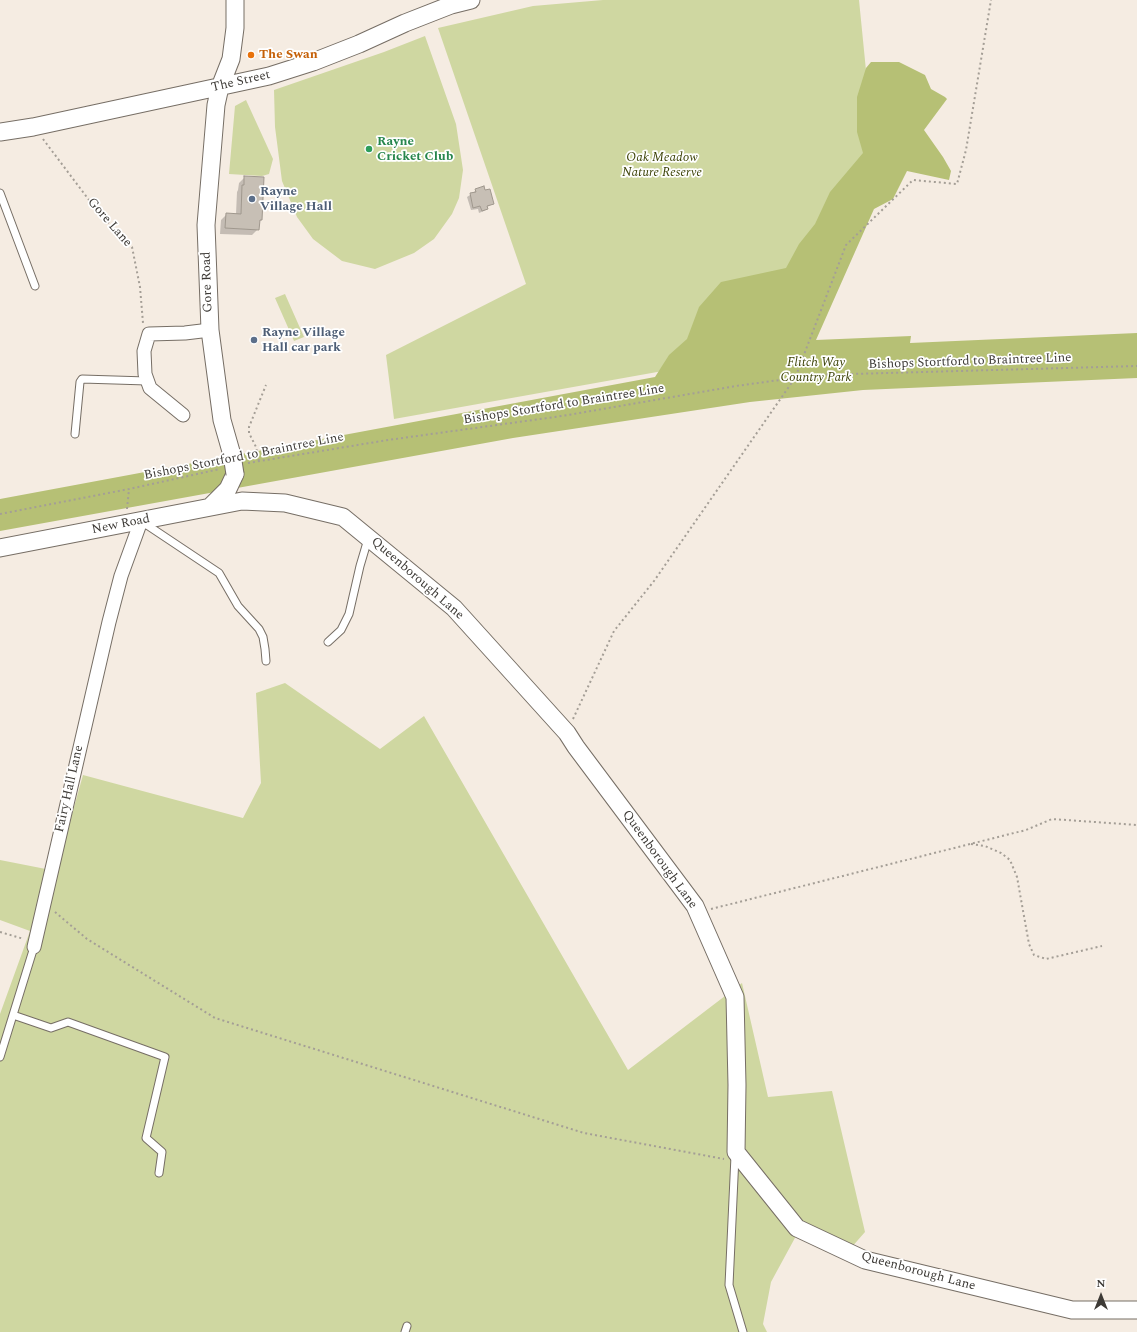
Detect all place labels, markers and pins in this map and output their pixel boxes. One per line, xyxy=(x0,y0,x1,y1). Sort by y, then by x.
place label: The Swan xyxy=(259,47,318,63)
marker: The Swan xyxy=(246,50,256,60)
place label: Rayne Cricket Club xyxy=(377,134,453,165)
marker: Rayne Cricket Club xyxy=(364,144,374,154)
place label: Rayne Village Hall xyxy=(260,184,332,215)
marker: Rayne Village Hall xyxy=(247,194,257,204)
place label: Rayne Village Hall car park xyxy=(262,325,345,356)
marker: Rayne Village Hall car park xyxy=(249,335,259,345)

